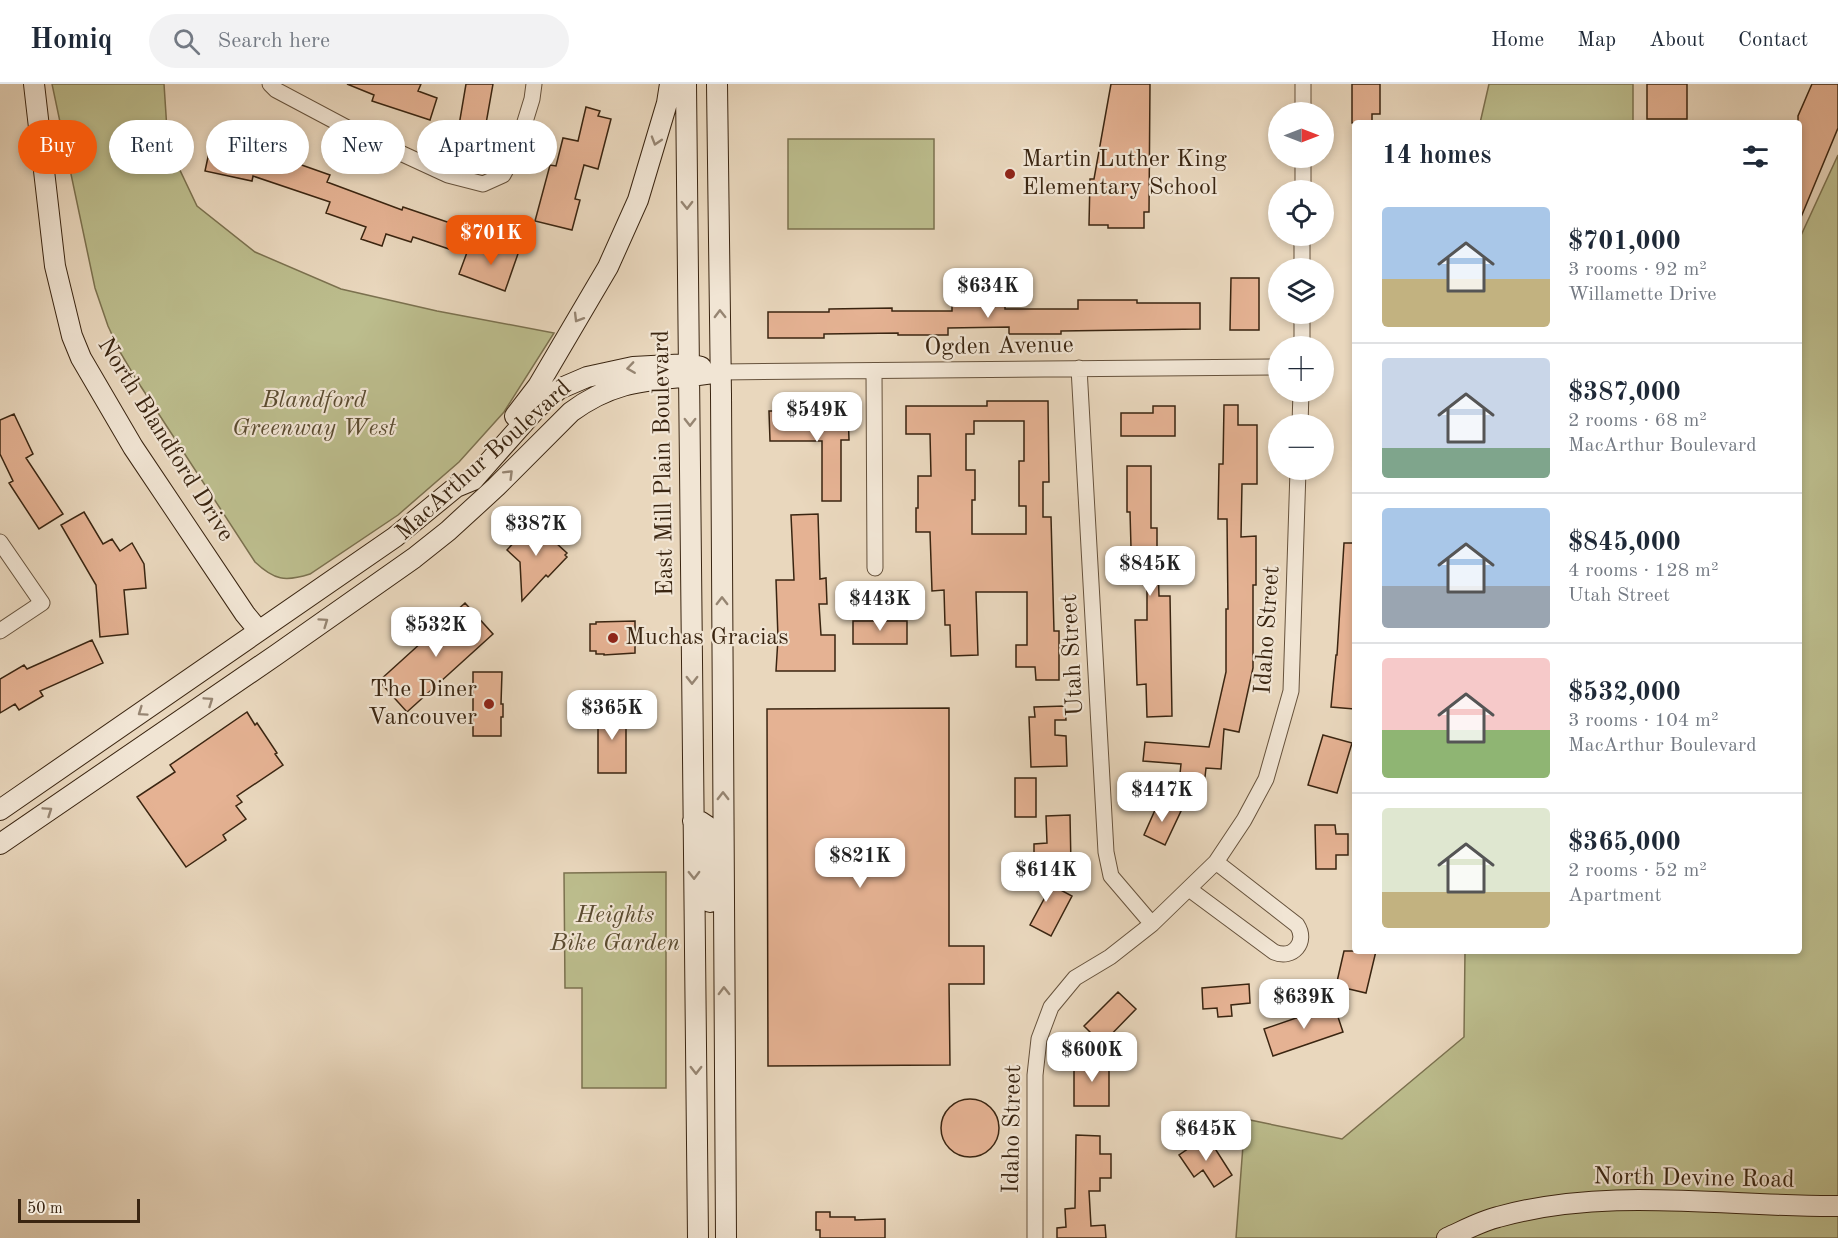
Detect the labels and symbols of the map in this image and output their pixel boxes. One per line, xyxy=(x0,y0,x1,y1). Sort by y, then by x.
north arrow xyxy=(1268,102,1334,168)
one-way arrow xyxy=(651,135,663,146)
place label: Martin Luther King Elementary School xyxy=(1022,148,1227,200)
marker: Martin Luther King Elementary School xyxy=(1003,167,1017,181)
one-way arrow xyxy=(681,201,693,210)
pin: $701K xyxy=(449,215,533,266)
pin: $634K xyxy=(946,268,1030,319)
one-way arrow xyxy=(714,309,726,318)
one-way arrow xyxy=(573,312,585,322)
street label: East Mill Plain Boulevard xyxy=(650,330,678,596)
street label: North Blandford Drive xyxy=(92,334,238,546)
street label: Ogden Avenue xyxy=(924,334,1074,360)
one-way arrow xyxy=(626,361,636,373)
street label: MacArthur Boulevard xyxy=(392,376,576,546)
park label: Blandford Greenway West xyxy=(232,389,396,441)
pin: $549K xyxy=(775,392,859,443)
one-way arrow xyxy=(684,418,696,427)
one-way arrow xyxy=(502,471,513,481)
pin: $387K xyxy=(494,506,578,557)
pin: $845K xyxy=(1108,546,1192,597)
street label: Idaho Street xyxy=(1252,565,1284,695)
pin: $443K xyxy=(838,581,922,632)
street label: Utah Street xyxy=(1058,593,1088,717)
one-way arrow xyxy=(716,596,728,605)
pin: $532K xyxy=(394,607,478,658)
one-way arrow xyxy=(317,618,328,629)
place label: Muchas Gracias xyxy=(625,626,789,650)
marker: Muchas Gracias xyxy=(606,631,620,645)
one-way arrow xyxy=(686,676,698,685)
place label: The Diner Vancouver xyxy=(368,678,477,730)
pin: $365K xyxy=(570,690,654,741)
one-way arrow xyxy=(203,697,214,708)
marker: The Diner Vancouver xyxy=(482,697,496,711)
one-way arrow xyxy=(137,705,148,716)
pin: $447K xyxy=(1120,772,1204,823)
one-way arrow xyxy=(717,791,729,800)
one-way arrow xyxy=(42,807,53,818)
pin: $821K xyxy=(818,838,902,889)
pin: $614K xyxy=(1004,852,1088,903)
one-way arrow xyxy=(688,871,700,880)
park label: Heights Bike Garden xyxy=(549,904,680,956)
pin: $639K xyxy=(1262,979,1346,1030)
one-way arrow xyxy=(718,986,730,995)
pin: $600K xyxy=(1050,1032,1134,1083)
street label: Idaho Street xyxy=(1000,1064,1026,1194)
one-way arrow xyxy=(690,1066,702,1075)
pin: $645K xyxy=(1164,1111,1248,1162)
street label: North Devine Road xyxy=(1593,1165,1795,1193)
scale bar xyxy=(18,1196,140,1224)

